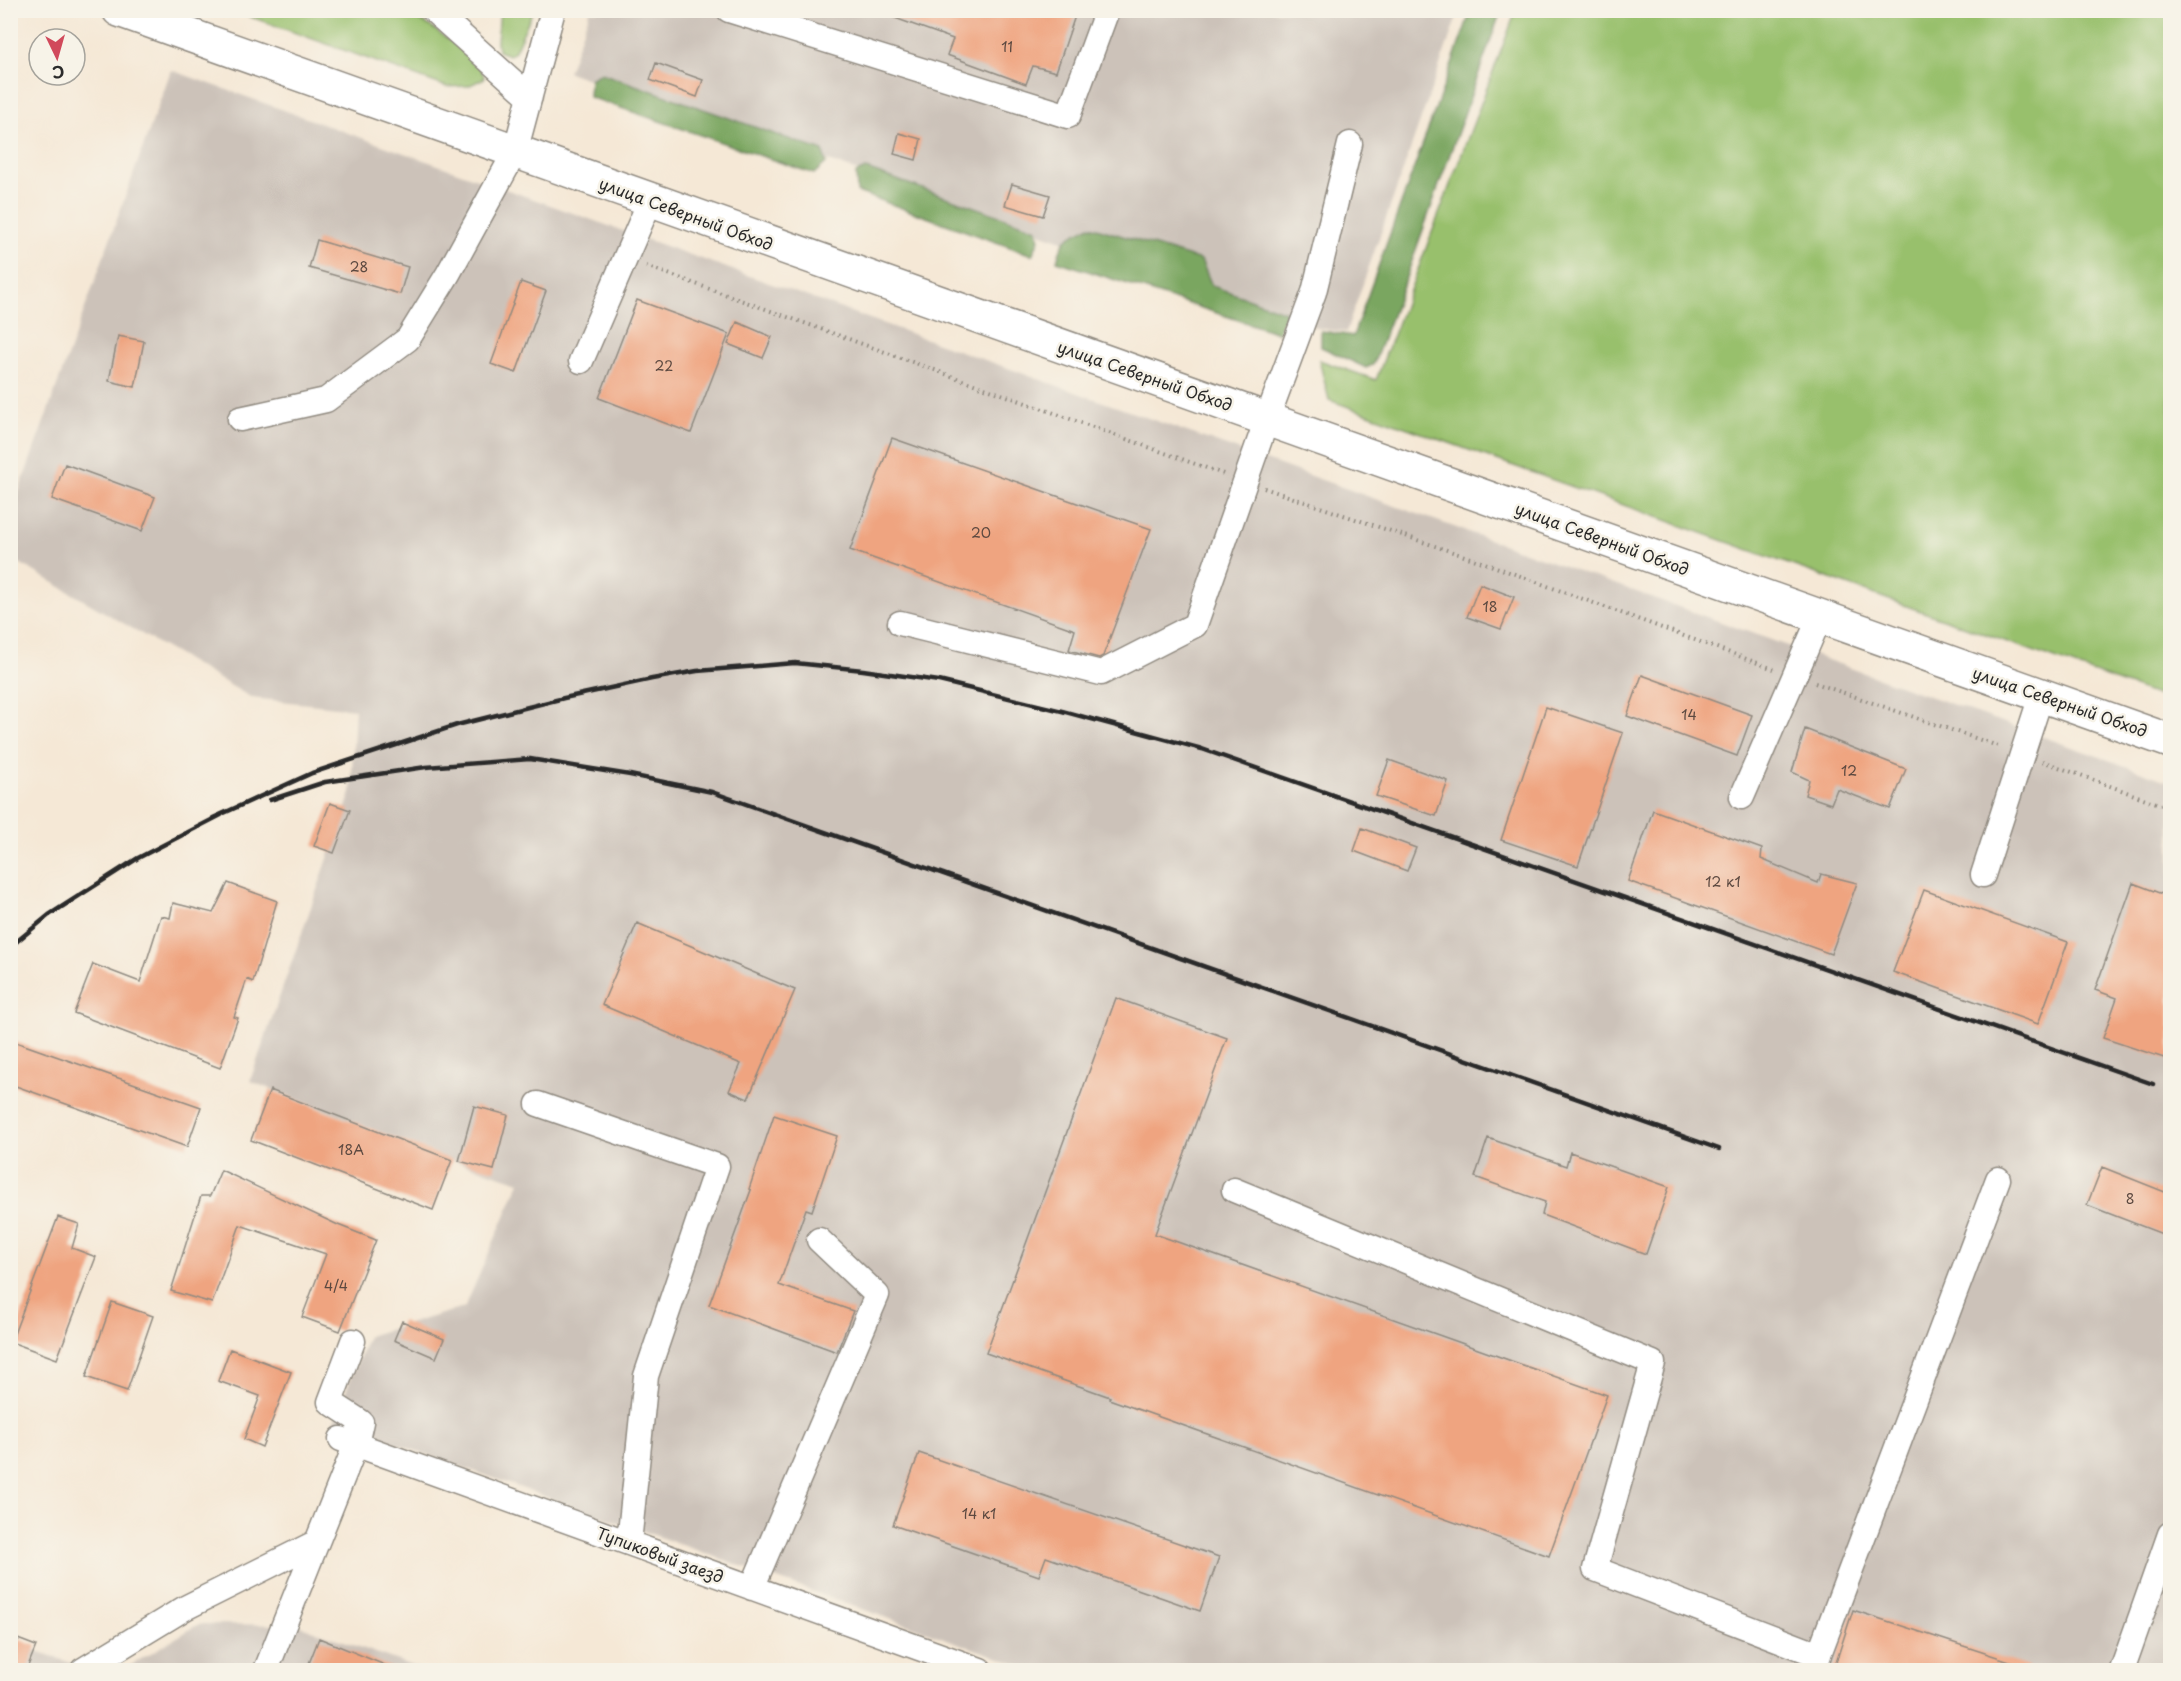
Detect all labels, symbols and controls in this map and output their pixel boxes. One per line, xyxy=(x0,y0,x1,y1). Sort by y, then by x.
north arrow xyxy=(27,27,87,87)
house number: 11 xyxy=(1001,36,1013,57)
text: С xyxy=(51,60,65,85)
street label: улица Северный Обход xyxy=(596,170,777,256)
house number: 28 xyxy=(350,256,368,277)
street label: улица Северный Обход xyxy=(1055,334,1236,416)
house number: 22 xyxy=(655,355,673,376)
street label: улица Северный Обход xyxy=(1512,495,1693,581)
house number: 20 xyxy=(971,522,991,543)
house number: 18 xyxy=(1482,596,1498,617)
street label: улица Северный Обход xyxy=(1970,660,2151,742)
house number: 14 xyxy=(1681,704,1697,725)
house number: 12 xyxy=(1841,760,1857,781)
house number: 12 к1 xyxy=(1705,871,1741,892)
house number: 18А xyxy=(338,1139,364,1160)
house number: 8 xyxy=(2126,1188,2134,1209)
house number: 4/4 xyxy=(324,1275,348,1296)
house number: 14 к1 xyxy=(962,1503,996,1524)
street label: Тупиковый заезд xyxy=(593,1520,727,1588)

